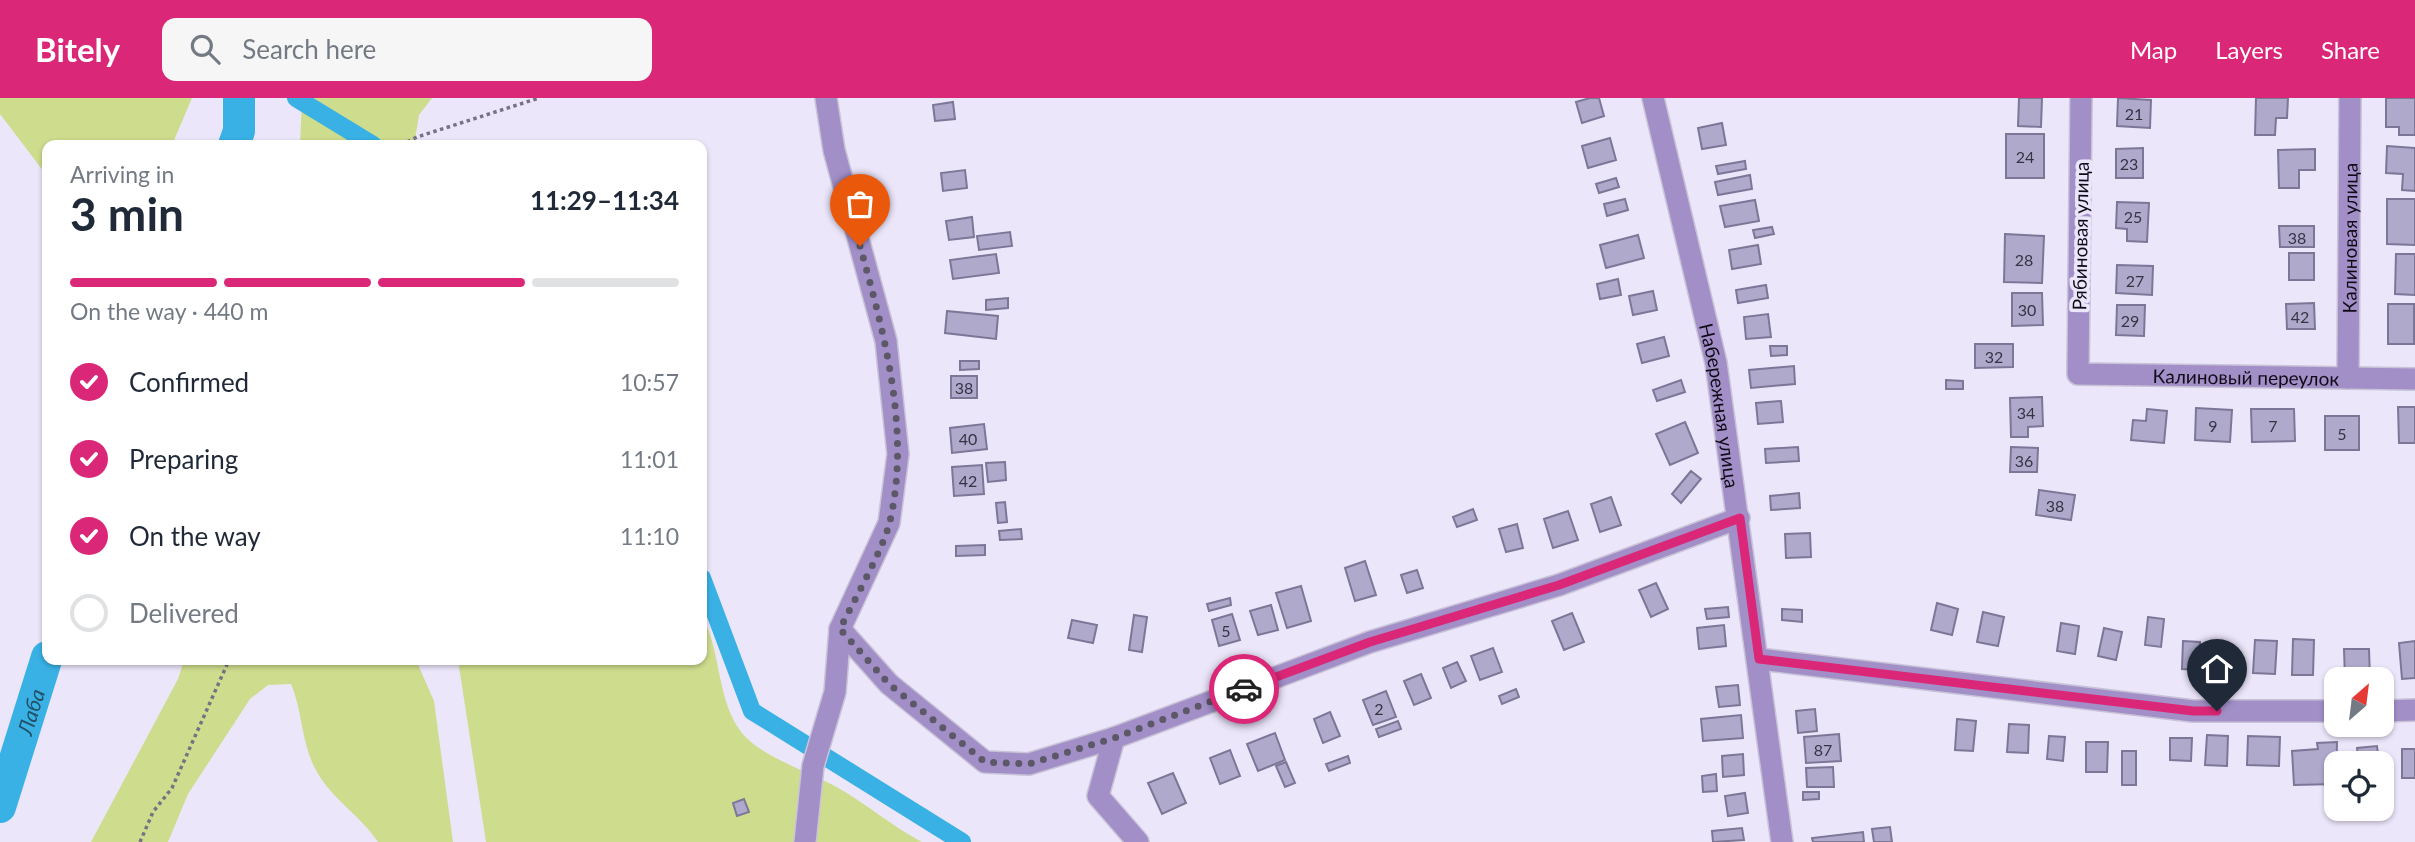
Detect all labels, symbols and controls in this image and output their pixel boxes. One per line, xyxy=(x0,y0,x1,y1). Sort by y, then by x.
search box xyxy=(162,18,652,81)
text: Bitely xyxy=(35,29,120,69)
icon: search xyxy=(186,30,224,68)
text: Search here xyxy=(242,33,376,65)
text: Map xyxy=(2130,35,2177,64)
text: Layers xyxy=(2215,35,2283,64)
text: Share xyxy=(2321,35,2380,64)
house number: 21 xyxy=(2125,104,2143,123)
house number: 24 xyxy=(2016,147,2034,166)
house number: 23 xyxy=(2120,154,2138,173)
text: Arriving in xyxy=(70,160,174,188)
street label: Рябиновая улица xyxy=(2067,161,2093,311)
street label: Калиновая улица xyxy=(2337,163,2361,313)
pin xyxy=(830,174,890,246)
text: 11:29–11:34 xyxy=(530,184,679,216)
icon: bag xyxy=(841,185,879,223)
text: 3 min xyxy=(70,186,184,241)
house number: 25 xyxy=(2124,207,2142,226)
house number: 38 xyxy=(2288,228,2306,247)
house number: 28 xyxy=(2015,250,2033,269)
house number: 27 xyxy=(2126,271,2144,290)
text: On the way · 440 m xyxy=(70,297,269,325)
house number: 30 xyxy=(2018,300,2036,319)
house number: 42 xyxy=(2291,307,2309,326)
house number: 29 xyxy=(2121,311,2139,330)
street label: Набережная улица xyxy=(1695,321,1745,489)
house number: 32 xyxy=(1985,347,2003,366)
icon: check xyxy=(70,363,108,401)
street label: Калиновый переулок xyxy=(2153,364,2340,389)
text: Confirmed xyxy=(129,366,249,398)
text: 10:57 xyxy=(620,368,679,396)
house number: 38 xyxy=(955,378,973,397)
house number: 34 xyxy=(2017,403,2035,422)
house number: 9 xyxy=(2208,416,2218,435)
house number: 7 xyxy=(2268,416,2278,435)
house number: 5 xyxy=(2337,424,2347,443)
house number: 40 xyxy=(959,429,977,448)
icon: check xyxy=(70,440,108,478)
text: Preparing xyxy=(129,443,238,475)
text: 11:01 xyxy=(620,445,679,473)
house number: 36 xyxy=(2015,451,2033,470)
house number: 42 xyxy=(959,471,977,490)
house number: 38 xyxy=(2046,496,2064,515)
icon: check xyxy=(70,517,108,555)
text: On the way xyxy=(129,520,261,552)
text: 11:10 xyxy=(620,522,679,550)
text: Delivered xyxy=(129,597,239,629)
house number: 5 xyxy=(1221,621,1231,640)
pin xyxy=(2187,639,2247,711)
icon: home xyxy=(2198,650,2236,688)
courier xyxy=(1209,654,1279,724)
north arrow xyxy=(2324,667,2394,737)
map controls xyxy=(2324,667,2394,821)
icon: car xyxy=(1225,670,1263,708)
water label: Лаба xyxy=(11,686,49,739)
house number: 2 xyxy=(1374,699,1384,718)
house number: 87 xyxy=(1814,740,1832,759)
button: locate xyxy=(2324,751,2394,821)

